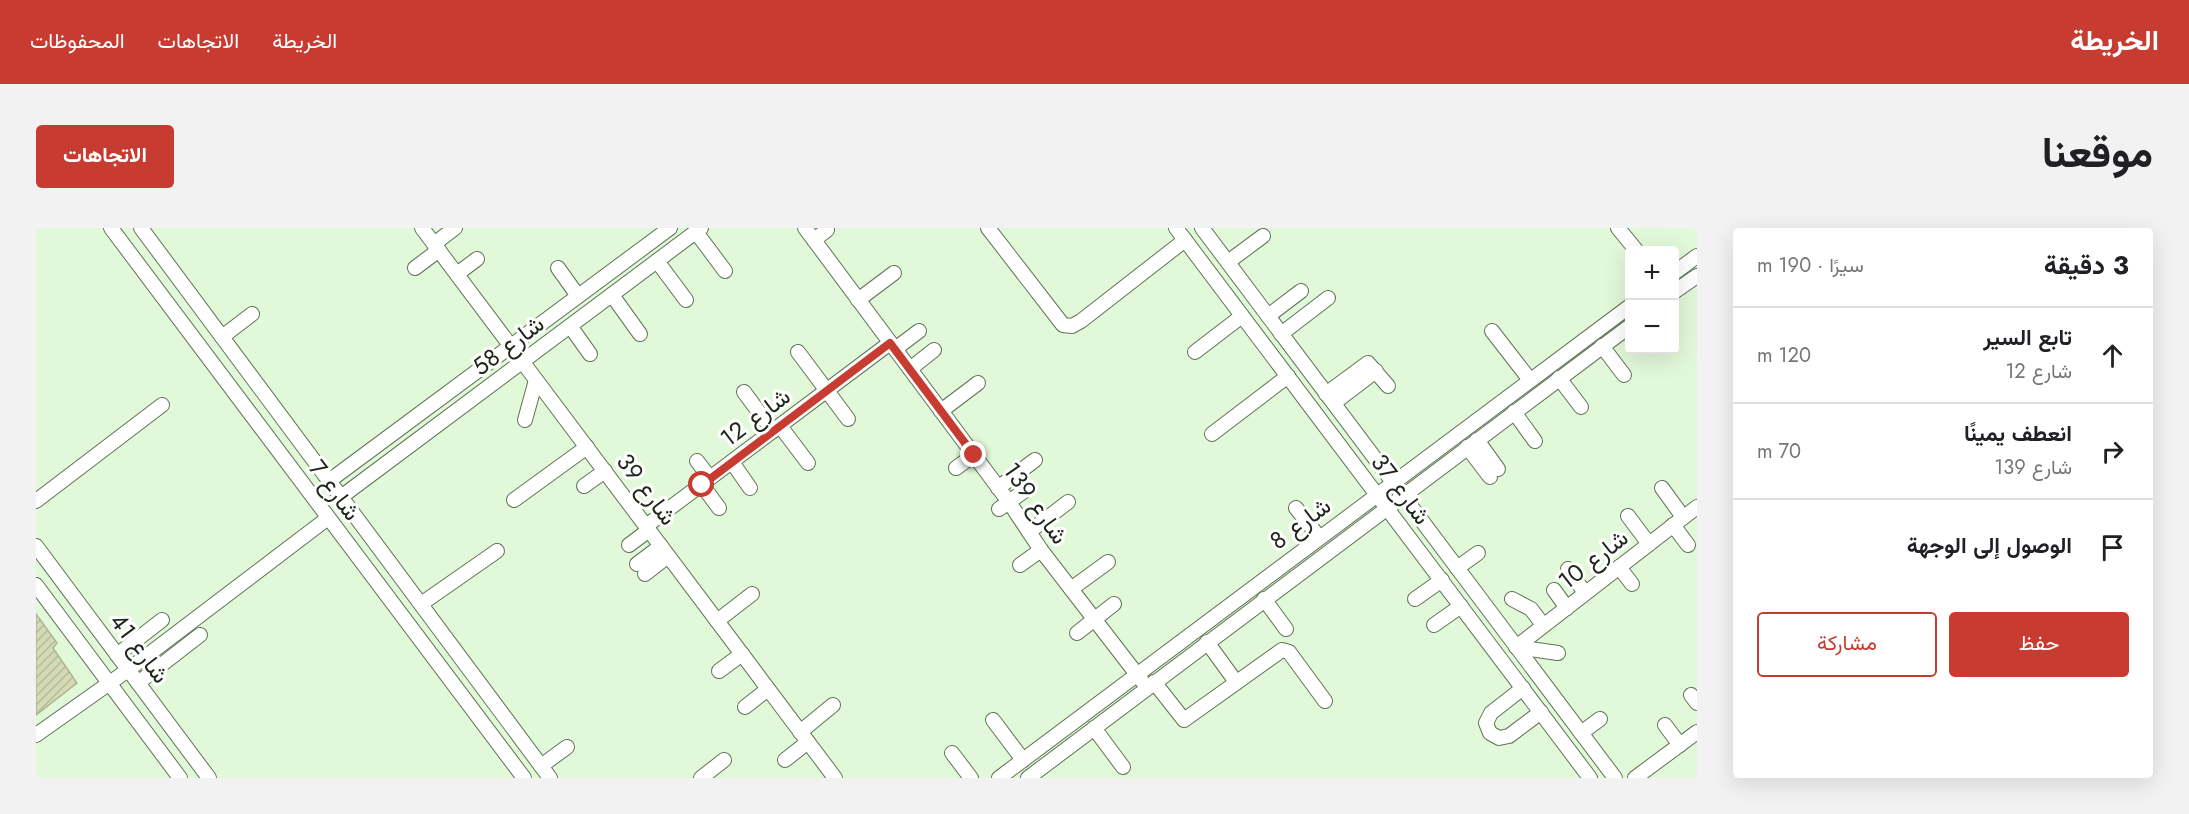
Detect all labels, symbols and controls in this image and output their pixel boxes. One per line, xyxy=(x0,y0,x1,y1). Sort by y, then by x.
text: الخريطة xyxy=(2070,20,2159,61)
text: المحفوظات xyxy=(30,26,125,56)
text: الاتجاهات xyxy=(158,26,239,56)
text: الخريطة xyxy=(272,26,337,56)
text: موقعنا xyxy=(2042,122,2153,183)
button: الاتجاهات xyxy=(36,125,174,188)
map controls xyxy=(1625,246,1679,354)
button: + xyxy=(1625,246,1679,300)
text: 3 دقيقة xyxy=(2044,246,2129,284)
text: سيرًا · 190 m xyxy=(1757,251,1864,280)
button: − xyxy=(1625,300,1679,354)
street label: شارع 58 xyxy=(465,306,551,384)
text: تابع السير xyxy=(1983,321,2072,353)
icon: ahead xyxy=(2096,339,2129,372)
text: 120 m xyxy=(1757,341,1811,370)
text: شارع 12 xyxy=(2005,357,2072,386)
street label: شارع 12 xyxy=(713,379,797,455)
text: انعطف يمينًا xyxy=(1964,417,2072,449)
icon: right xyxy=(2096,435,2129,468)
text: 70 m xyxy=(1757,437,1801,466)
route end xyxy=(960,441,986,467)
street label: شارع 39 xyxy=(608,446,686,532)
street label: شارع 37 xyxy=(1363,446,1439,532)
street label: شارع 7 xyxy=(301,452,369,528)
text: شارع 139 xyxy=(1994,453,2072,482)
street label: شارع 139 xyxy=(995,455,1077,551)
route start xyxy=(688,471,714,497)
street label: شارع 8 xyxy=(1262,488,1338,558)
street label: شارع 10 xyxy=(1550,520,1636,598)
text: الوصول إلى الوجهة xyxy=(1907,529,2072,561)
icon: arrive xyxy=(2096,531,2129,564)
street label: شارع 41 xyxy=(102,605,178,691)
button: مشاركة xyxy=(1757,612,1937,677)
button: حفظ xyxy=(1949,612,2129,677)

